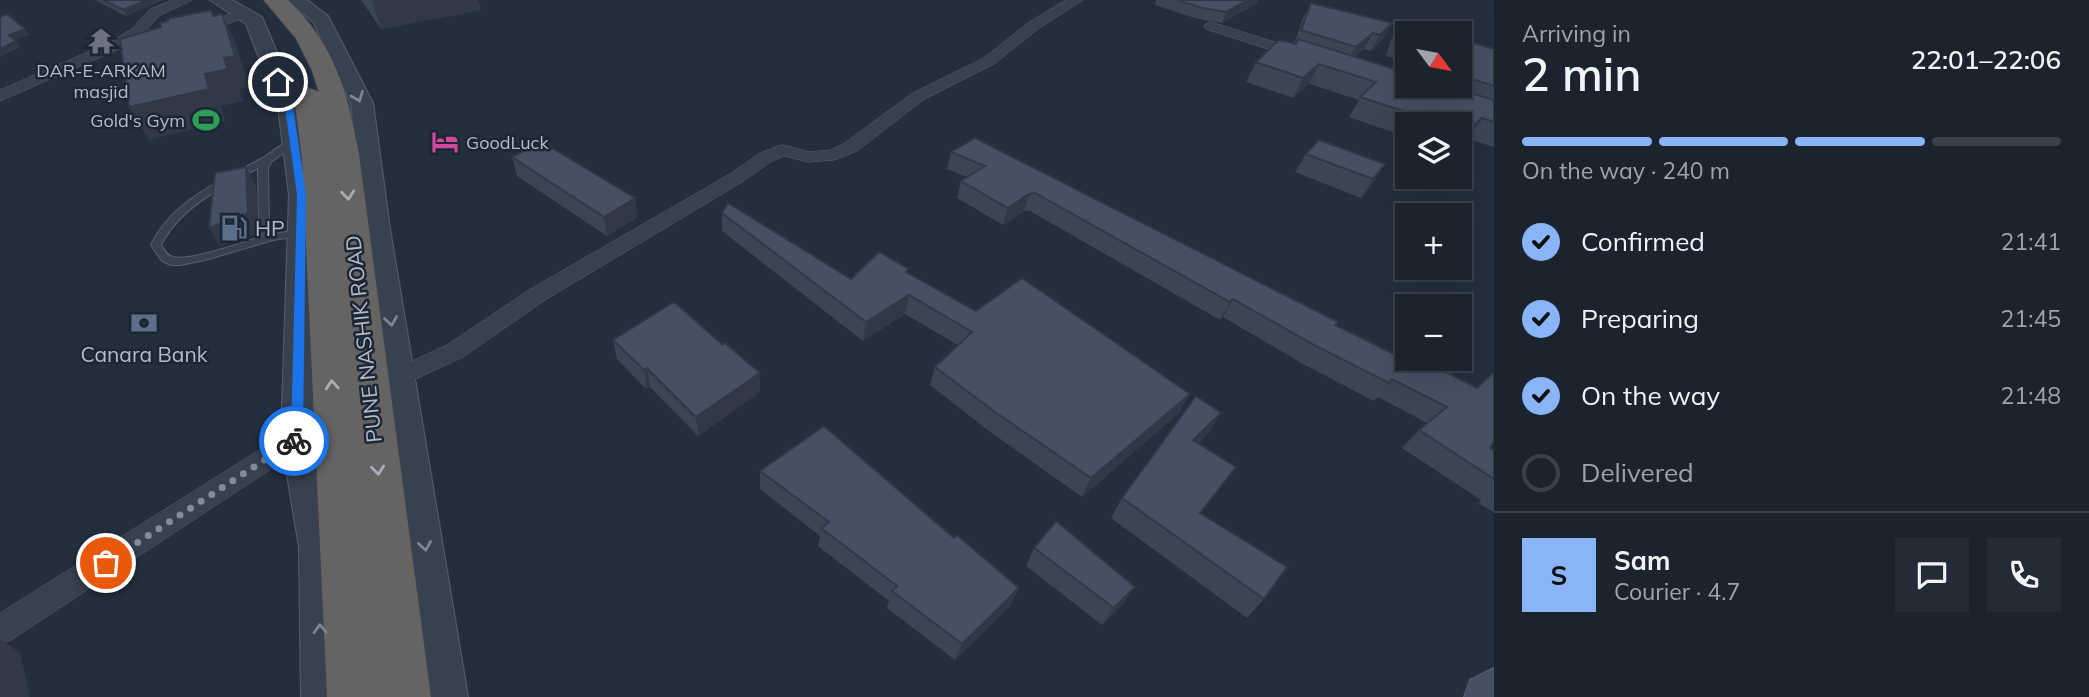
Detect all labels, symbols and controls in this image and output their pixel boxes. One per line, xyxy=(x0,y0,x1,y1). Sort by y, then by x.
text: Arriving in xyxy=(1522,19,1631,48)
north arrow xyxy=(1395,21,1472,98)
map controls xyxy=(1395,21,1472,371)
temple icon: DAR-E-ARKAM masjid xyxy=(86,26,116,56)
text: 22:01–22:06 xyxy=(1911,43,2061,76)
text: 2 min xyxy=(1522,45,1641,103)
pin xyxy=(248,52,308,112)
place label: DAR-E-ARKAM masjid xyxy=(36,59,166,103)
icon: home xyxy=(259,63,297,101)
one-way arrow xyxy=(349,90,363,102)
sports icon: Gold's Gym xyxy=(191,105,221,135)
place label: Gold's Gym xyxy=(90,109,185,132)
button: layers xyxy=(1395,112,1472,189)
hotel icon: GoodLuck xyxy=(430,127,460,157)
place label: GoodLuck xyxy=(466,131,549,154)
text: On the way · 240 m xyxy=(1522,156,1730,185)
one-way arrow xyxy=(340,189,355,201)
button: + xyxy=(1395,203,1472,280)
fuel station icon: HP xyxy=(219,213,249,243)
place label: HP xyxy=(255,215,285,241)
icon: check xyxy=(1522,223,1560,261)
text: Confirmed xyxy=(1581,225,1705,258)
text: 21:41 xyxy=(2001,227,2061,256)
street label: PUNE NASHIK ROAD xyxy=(339,234,387,444)
button: − xyxy=(1395,294,1472,371)
icon: check xyxy=(1522,300,1560,338)
text: Preparing xyxy=(1581,302,1699,335)
text: 21:45 xyxy=(2001,304,2061,333)
bank icon: Canara Bank xyxy=(129,308,159,338)
one-way arrow xyxy=(383,315,398,327)
place label: Canara Bank xyxy=(80,341,208,367)
icon: check xyxy=(1522,377,1560,415)
one-way arrow xyxy=(325,379,340,390)
text: On the way xyxy=(1581,379,1720,412)
text: 21:48 xyxy=(2001,381,2061,410)
courier xyxy=(259,406,329,476)
icon: bike xyxy=(275,422,313,460)
text: Delivered xyxy=(1581,456,1694,489)
one-way arrow xyxy=(370,465,385,476)
pin xyxy=(76,533,136,593)
button: chat xyxy=(1895,538,1969,612)
button: phone xyxy=(1987,538,2061,612)
one-way arrow xyxy=(417,540,432,552)
icon: bag xyxy=(87,544,125,582)
text: Sam xyxy=(1614,544,1670,577)
text: S xyxy=(1551,559,1567,592)
text: Courier · 4.7 xyxy=(1614,577,1740,606)
one-way arrow xyxy=(312,623,327,634)

